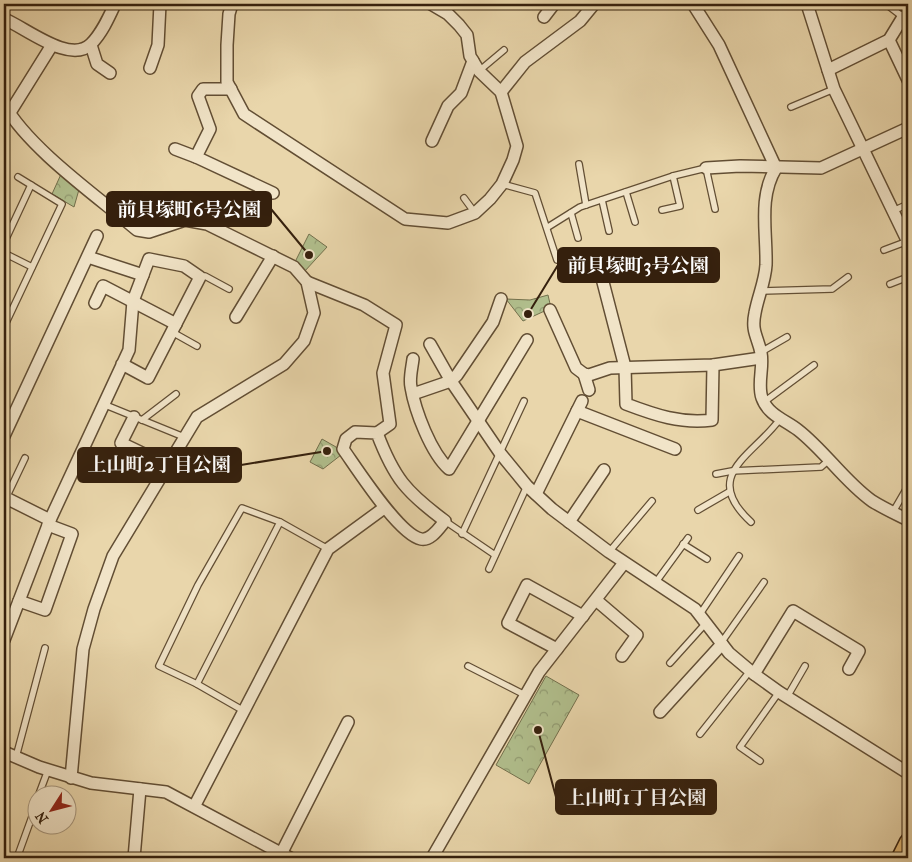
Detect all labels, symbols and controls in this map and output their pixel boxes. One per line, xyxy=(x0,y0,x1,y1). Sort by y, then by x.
callout: 前貝塚町6号公園 xyxy=(107,192,271,226)
text: 前貝塚町6号公園 xyxy=(117,199,261,221)
callout: 前貝塚町3号公園 xyxy=(558,248,719,282)
text: 前貝塚町3号公園 xyxy=(568,255,708,277)
callout: 上山町2丁目公園 xyxy=(78,448,241,482)
text: 上山町2丁目公園 xyxy=(88,454,230,476)
callout: 上山町1丁目公園 xyxy=(556,780,716,814)
north arrow xyxy=(28,784,78,834)
text: 上山町1丁目公園 xyxy=(566,787,706,809)
text: N xyxy=(32,808,52,827)

